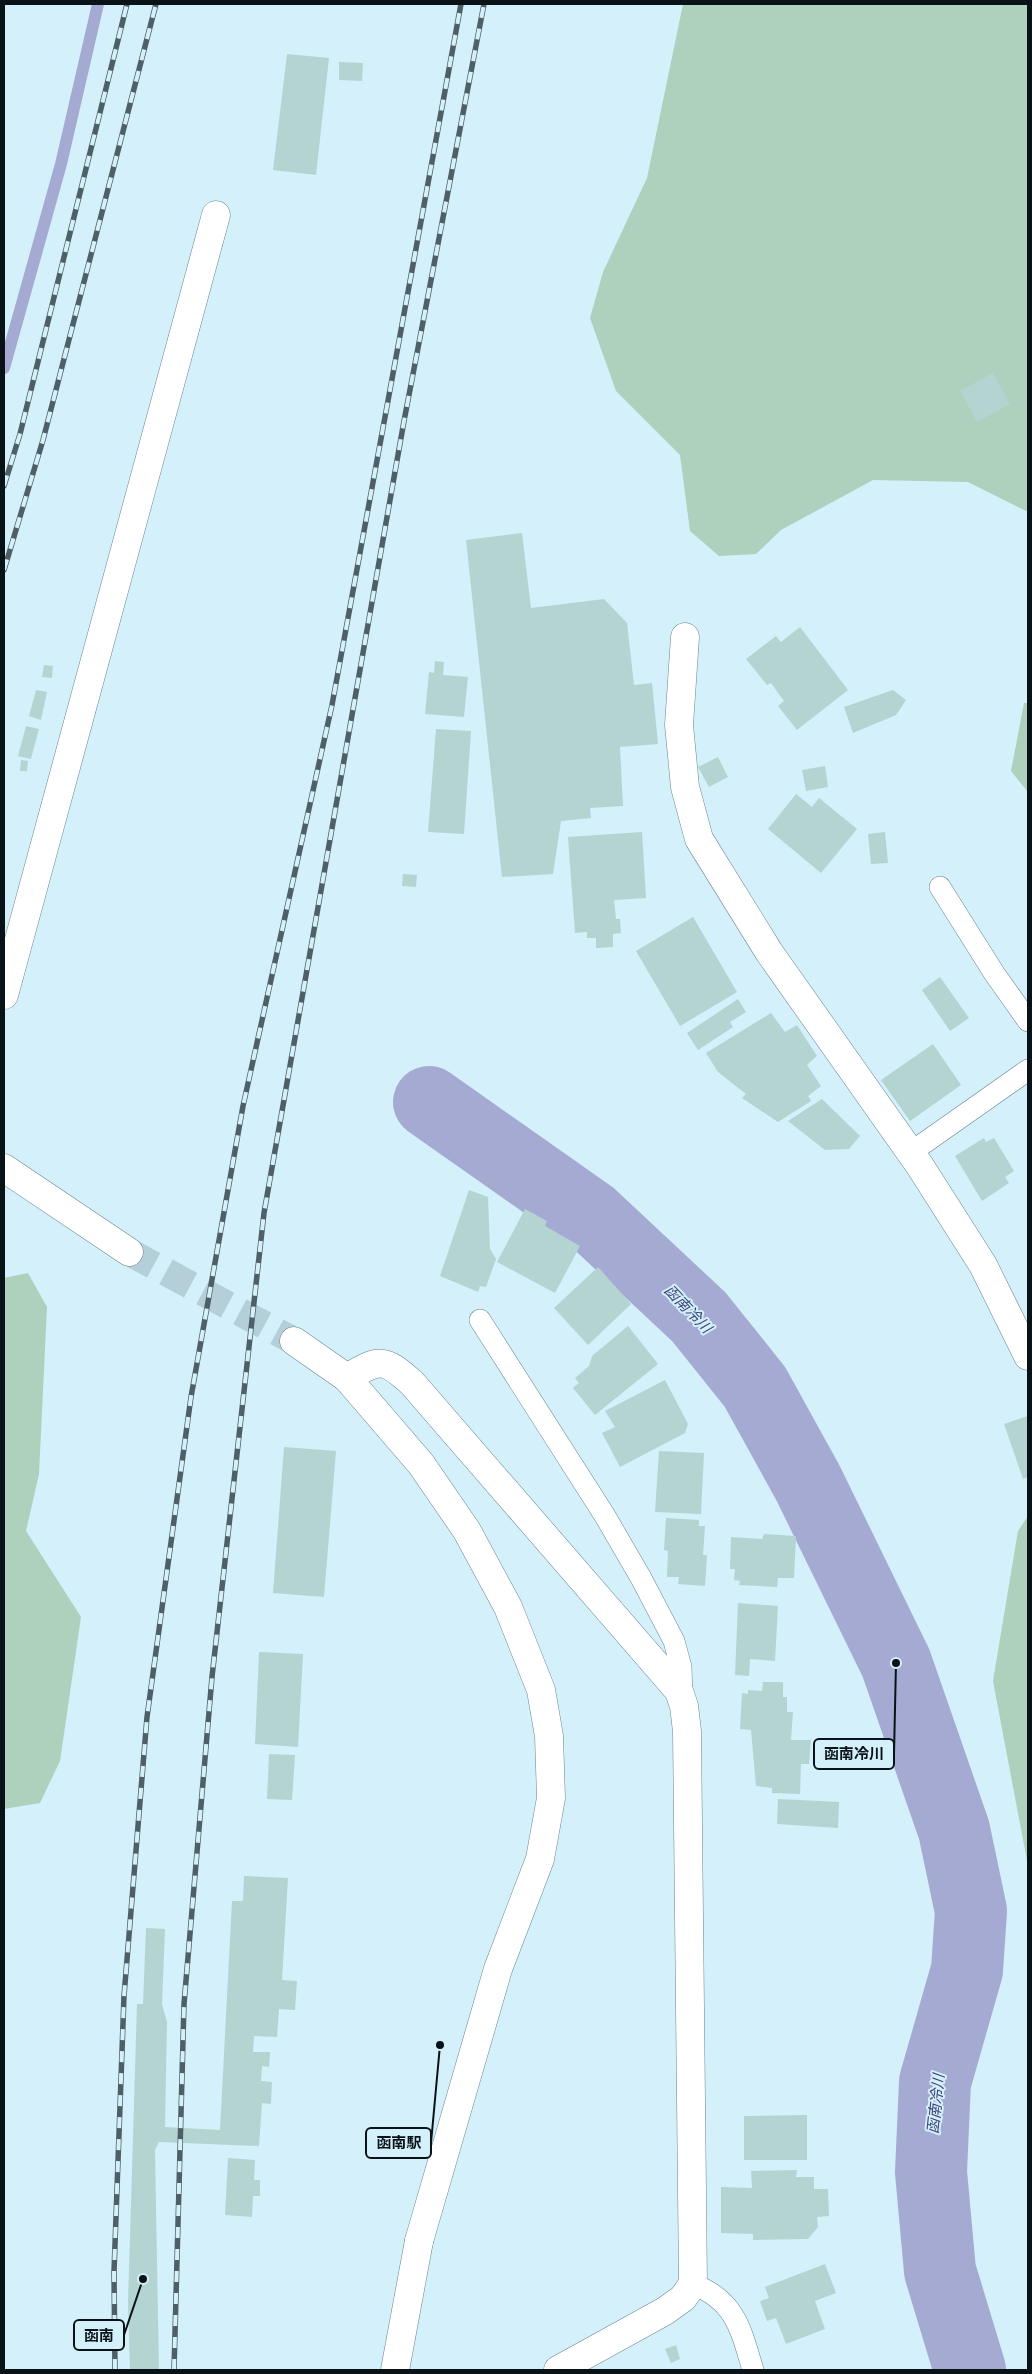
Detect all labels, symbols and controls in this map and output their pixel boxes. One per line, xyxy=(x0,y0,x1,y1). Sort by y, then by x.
water label: 函南冷川 xyxy=(661,1280,717,1338)
callout: 函南冷川 xyxy=(814,1739,894,1769)
text: 函南冷川 xyxy=(824,1744,884,1763)
water label: 函南冷川 xyxy=(923,2071,948,2135)
callout: 函南駅 xyxy=(366,2128,431,2158)
text: 函南駅 xyxy=(376,2133,422,2152)
callout: 函南 xyxy=(74,2320,124,2350)
text: 函南 xyxy=(84,2326,114,2345)

